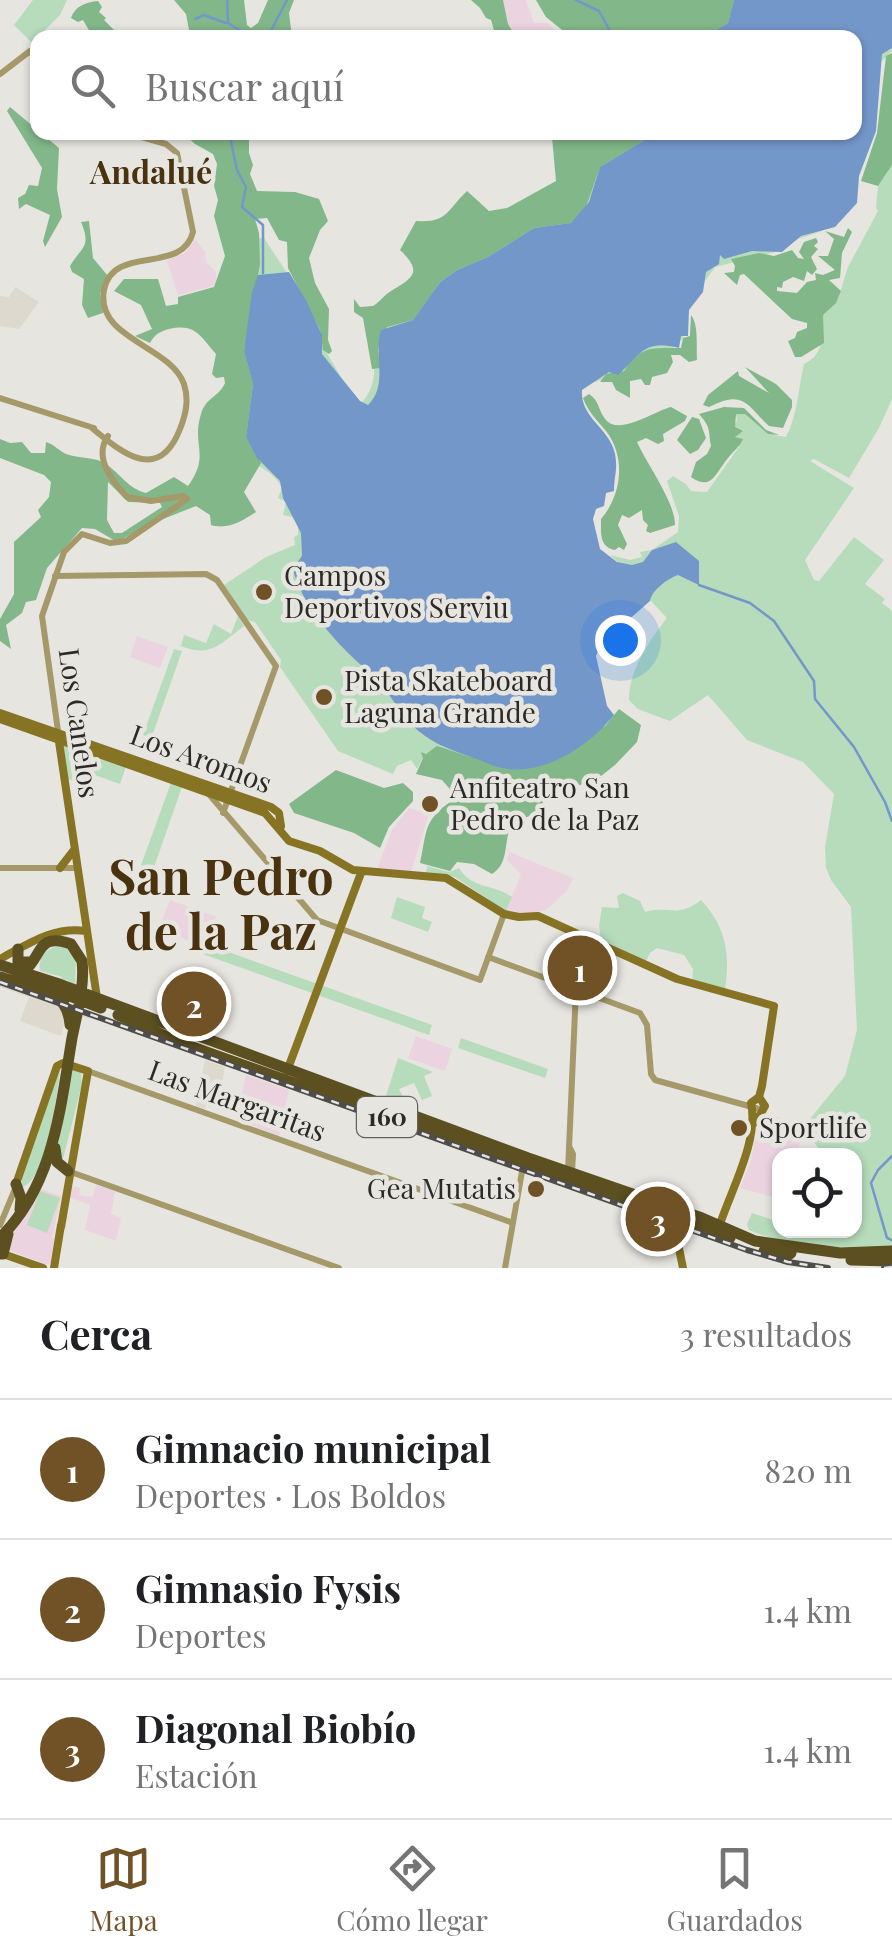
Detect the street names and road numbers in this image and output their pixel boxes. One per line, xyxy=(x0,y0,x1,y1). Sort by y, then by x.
street label: Los Canelos xyxy=(52,645,109,800)
street label: Los Aromos xyxy=(126,715,277,800)
street label: Las Margaritas xyxy=(144,1050,331,1149)
road number: 160 xyxy=(357,1097,417,1137)

